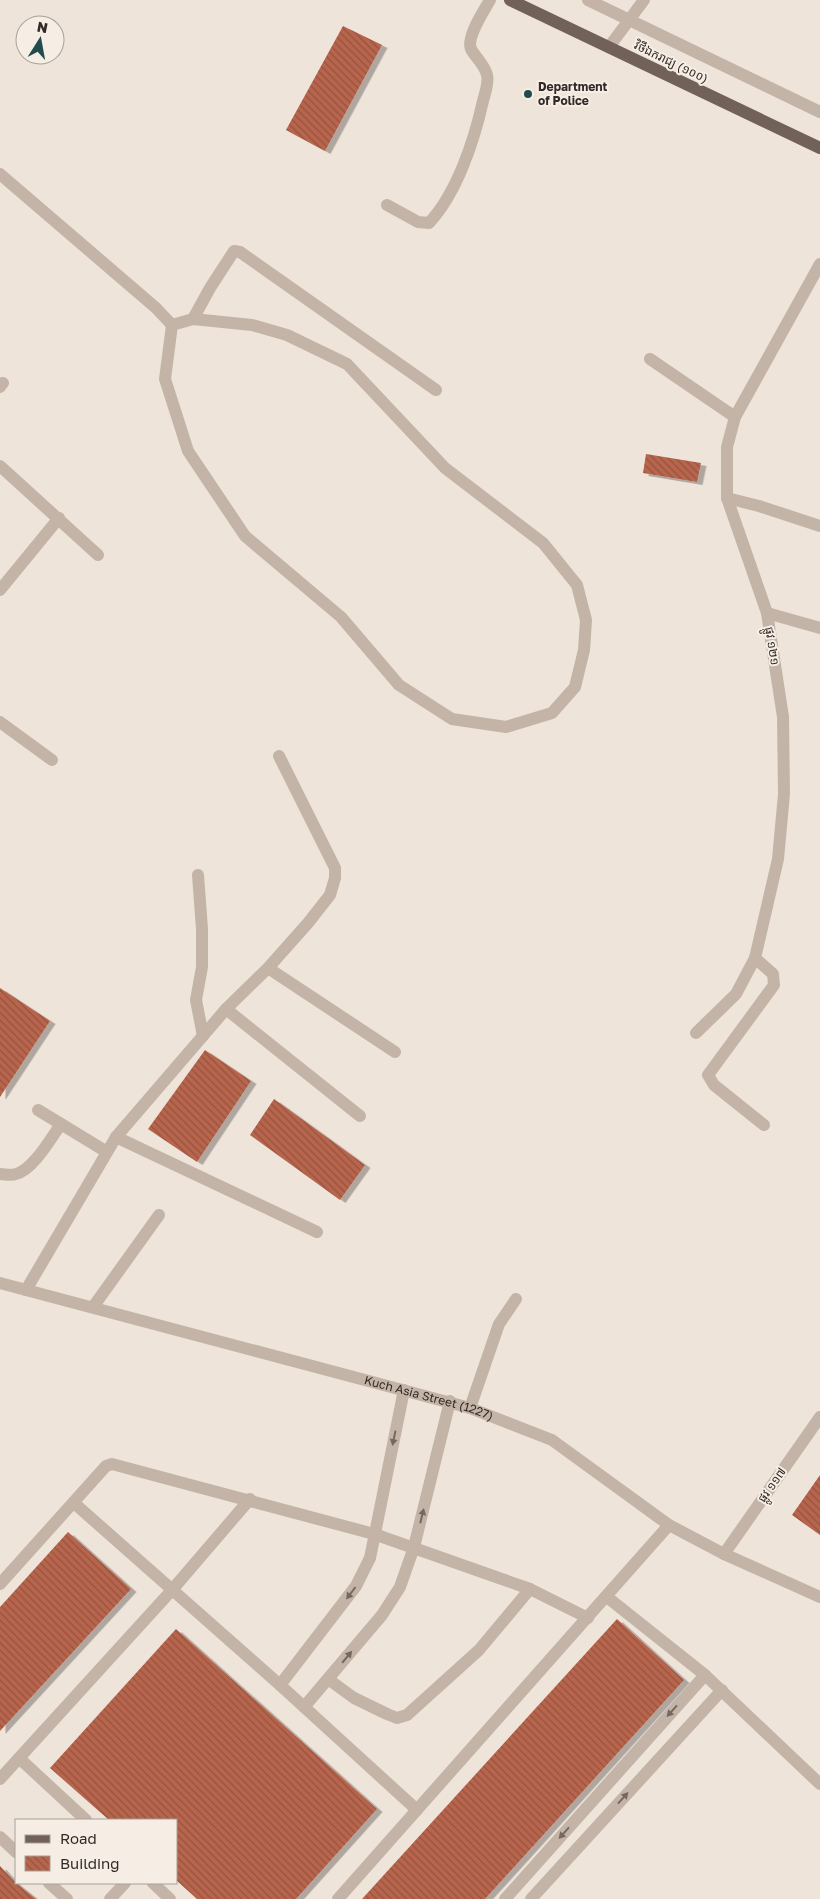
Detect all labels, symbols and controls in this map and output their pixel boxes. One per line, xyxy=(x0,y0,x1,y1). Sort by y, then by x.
north arrow xyxy=(15,15,65,65)
text: N xyxy=(36,17,49,36)
street label: វិថីឯករាជ្យ (១០០) xyxy=(632,37,711,86)
place label: Department of Police xyxy=(538,79,608,108)
marker: Department of Police xyxy=(522,88,534,100)
street label: ផ្លូវ ១២១ xyxy=(759,626,783,667)
street label: Kuch Asia Street (1227) xyxy=(363,1372,496,1423)
one-way arrow xyxy=(390,1430,398,1446)
street label: ផ្លូវ ១១៧ xyxy=(754,1464,792,1507)
one-way arrow xyxy=(418,1508,426,1523)
one-way arrow xyxy=(346,1586,356,1600)
one-way arrow xyxy=(341,1651,353,1663)
one-way arrow xyxy=(666,1705,678,1717)
one-way arrow xyxy=(617,1793,629,1805)
legend xyxy=(15,1819,178,1884)
one-way arrow xyxy=(558,1826,570,1838)
text: Road xyxy=(60,1829,97,1847)
text: Building xyxy=(60,1854,120,1872)

